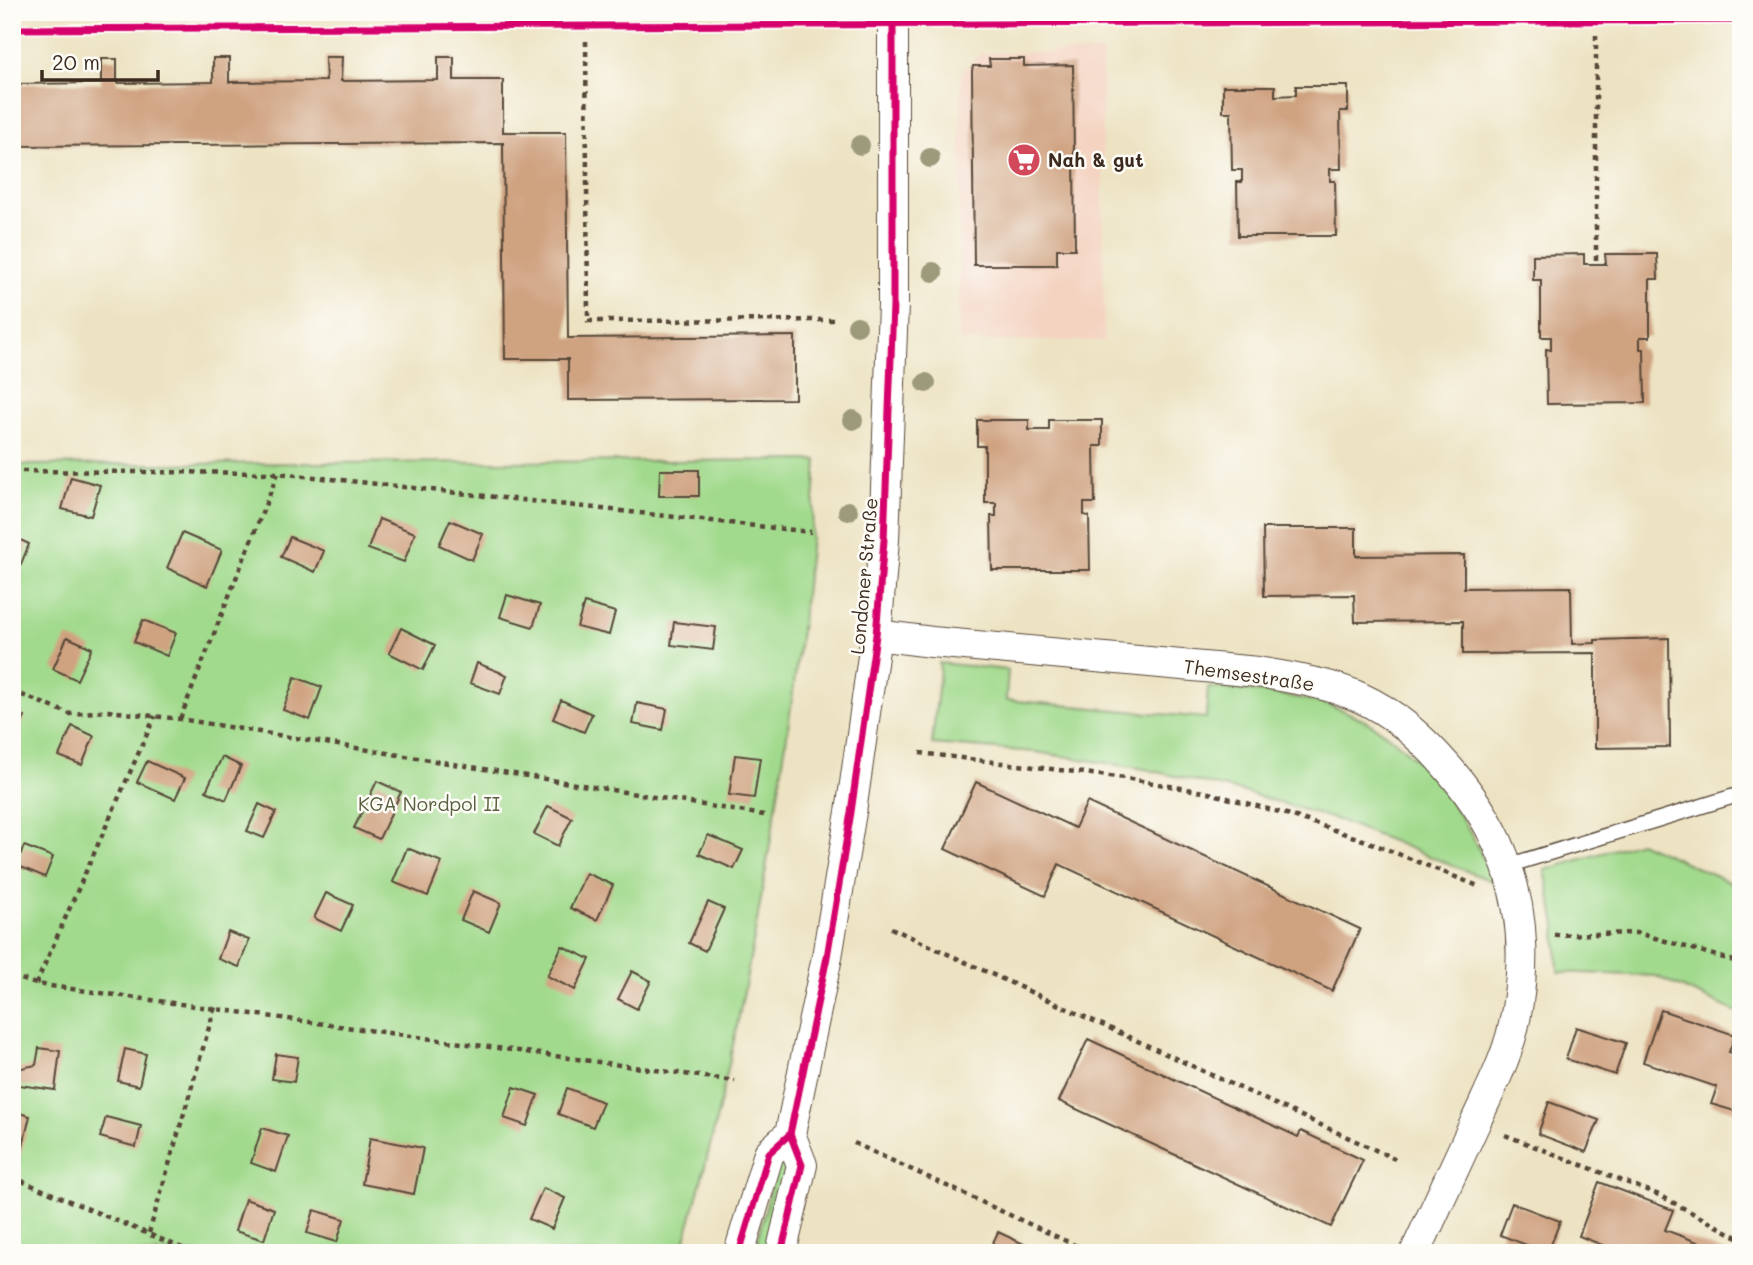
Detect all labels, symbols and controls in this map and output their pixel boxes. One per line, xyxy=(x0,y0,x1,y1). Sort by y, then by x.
scale bar xyxy=(42,38,158,82)
text: 20 m xyxy=(52,48,100,75)
supermarket icon: Nah & gut xyxy=(1005,141,1043,179)
place label: Nah & gut xyxy=(1048,147,1144,172)
street label: Londoner Straße xyxy=(844,497,883,655)
street label: Themsestraße xyxy=(1182,653,1316,696)
park label: KGA Nordpol II xyxy=(358,791,500,816)

